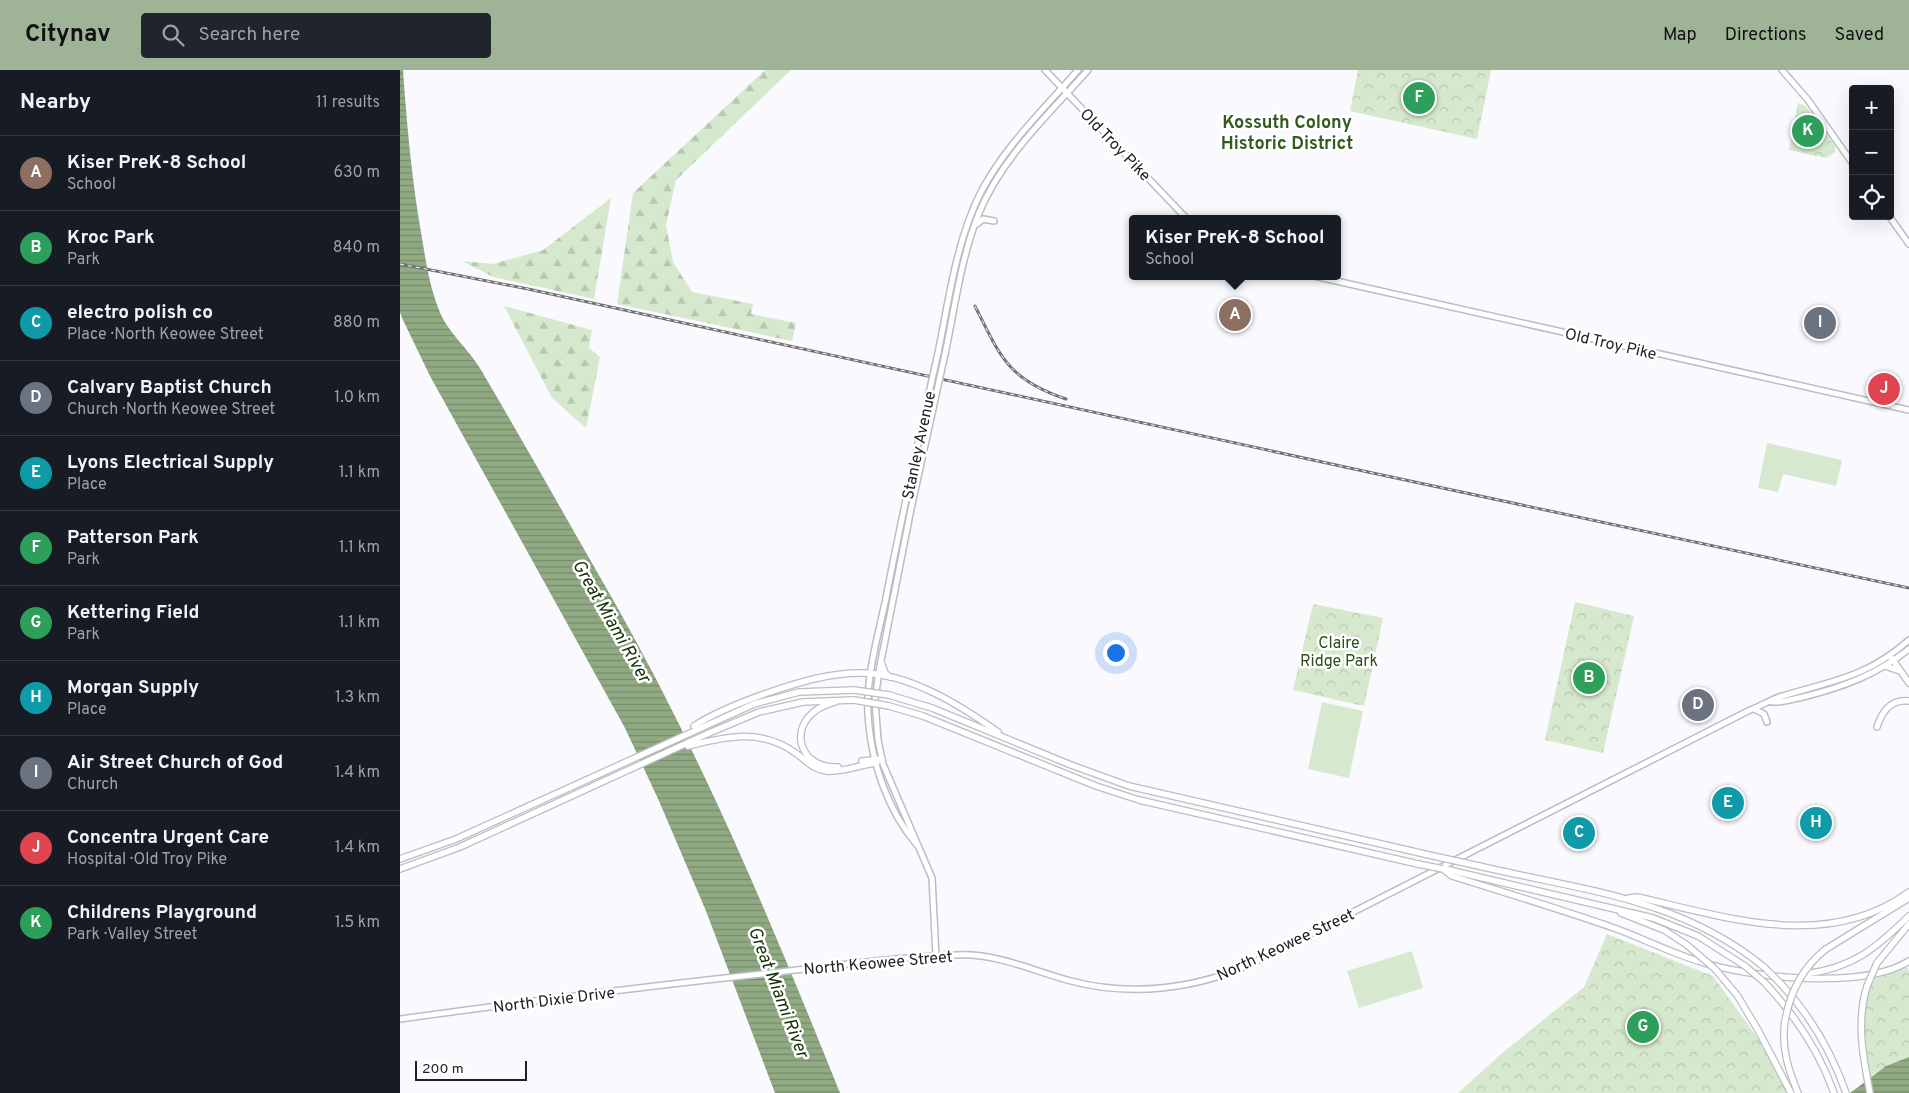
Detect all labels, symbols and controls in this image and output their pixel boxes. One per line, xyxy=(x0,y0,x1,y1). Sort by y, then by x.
search box xyxy=(141,13,491,58)
text: Citynav xyxy=(25,20,111,50)
icon: search xyxy=(159,21,187,49)
text: Search here xyxy=(199,23,300,47)
text: Map xyxy=(1663,24,1697,47)
text: Directions xyxy=(1725,24,1807,47)
text: Saved xyxy=(1835,24,1884,47)
pin: F xyxy=(1403,79,1435,117)
map controls xyxy=(1849,85,1894,220)
button: + xyxy=(1849,85,1894,130)
text: Nearby xyxy=(20,89,91,116)
text: 11 results xyxy=(316,93,380,113)
street label: Old Troy Pike xyxy=(1075,105,1154,186)
district label: Kossuth Colony Historic District xyxy=(1221,112,1353,156)
pin: K xyxy=(1792,112,1824,150)
button: − xyxy=(1849,130,1894,175)
text: Kiser PreK-8 School xyxy=(67,151,246,175)
text: A xyxy=(30,163,42,183)
text: 630 m xyxy=(333,163,380,183)
text: School xyxy=(67,175,116,195)
button: locate xyxy=(1849,175,1894,220)
popup xyxy=(1129,215,1341,280)
text: Kroc Park xyxy=(67,226,155,250)
text: Kiser PreK-8 School xyxy=(1145,226,1325,250)
text: B xyxy=(30,238,42,258)
text: 840 m xyxy=(333,238,380,258)
text: Park xyxy=(67,250,100,270)
text: School xyxy=(1145,250,1194,270)
pin: A xyxy=(1219,296,1251,334)
text: electro polish co xyxy=(67,301,213,325)
pin: I xyxy=(1804,304,1836,342)
text: C xyxy=(31,313,41,333)
text: 880 m xyxy=(333,313,380,333)
text: Place · North Keowee Street xyxy=(67,325,264,345)
street label: Old Troy Pike xyxy=(1563,325,1658,365)
pin: J xyxy=(1868,370,1900,408)
text: Calvary Baptist Church xyxy=(67,376,272,400)
text: D xyxy=(30,388,42,408)
text: 1.0 km xyxy=(334,388,380,408)
street label: Stanley Avenue xyxy=(899,389,941,502)
text: Church · North Keowee Street xyxy=(67,400,275,420)
text: Lyons Electrical Supply xyxy=(67,451,274,475)
text: E xyxy=(31,463,41,483)
text: 1.1 km xyxy=(339,463,380,483)
text: Place xyxy=(67,475,107,495)
text: Patterson Park xyxy=(67,526,199,550)
text: F xyxy=(31,538,41,558)
text: 1.1 km xyxy=(339,538,380,558)
text: Park xyxy=(67,550,100,570)
water label: Great Miami River xyxy=(566,556,656,689)
text: Kettering Field xyxy=(67,601,199,625)
text: G xyxy=(31,613,41,633)
text: 1.1 km xyxy=(339,613,380,633)
text: Park xyxy=(67,625,100,645)
park label: Claire Ridge Park xyxy=(1300,634,1378,672)
your location xyxy=(1103,640,1129,666)
pin: B xyxy=(1573,659,1605,697)
text: Morgan Supply xyxy=(67,676,199,700)
pin: D xyxy=(1682,686,1714,724)
text: H xyxy=(30,688,42,708)
text: 1.3 km xyxy=(335,688,380,708)
text: Place xyxy=(67,700,107,720)
text: Air Street Church of God xyxy=(67,751,283,775)
text: I xyxy=(34,763,38,783)
text: 1.4 km xyxy=(335,763,380,783)
text: Church xyxy=(67,775,118,795)
pin: E xyxy=(1712,784,1744,822)
pin: H xyxy=(1800,804,1832,842)
pin: C xyxy=(1563,814,1595,852)
text: Concentra Urgent Care xyxy=(67,826,269,850)
text: J xyxy=(32,838,40,858)
text: 1.4 km xyxy=(335,838,380,858)
text: Hospital · Old Troy Pike xyxy=(67,850,227,870)
text: Childrens Playground xyxy=(67,901,257,925)
street label: North Keowee Street xyxy=(1214,905,1358,986)
text: K xyxy=(30,913,42,933)
text: 1.5 km xyxy=(335,913,380,933)
water label: Great Miami River xyxy=(742,924,814,1063)
text: Park · Valley Street xyxy=(67,925,198,945)
street label: North Keowee Street xyxy=(803,948,954,980)
street label: North Dixie Drive xyxy=(492,984,616,1018)
pin: G xyxy=(1627,1008,1659,1046)
scale bar xyxy=(415,1058,528,1081)
text: 200 m xyxy=(422,1061,464,1078)

